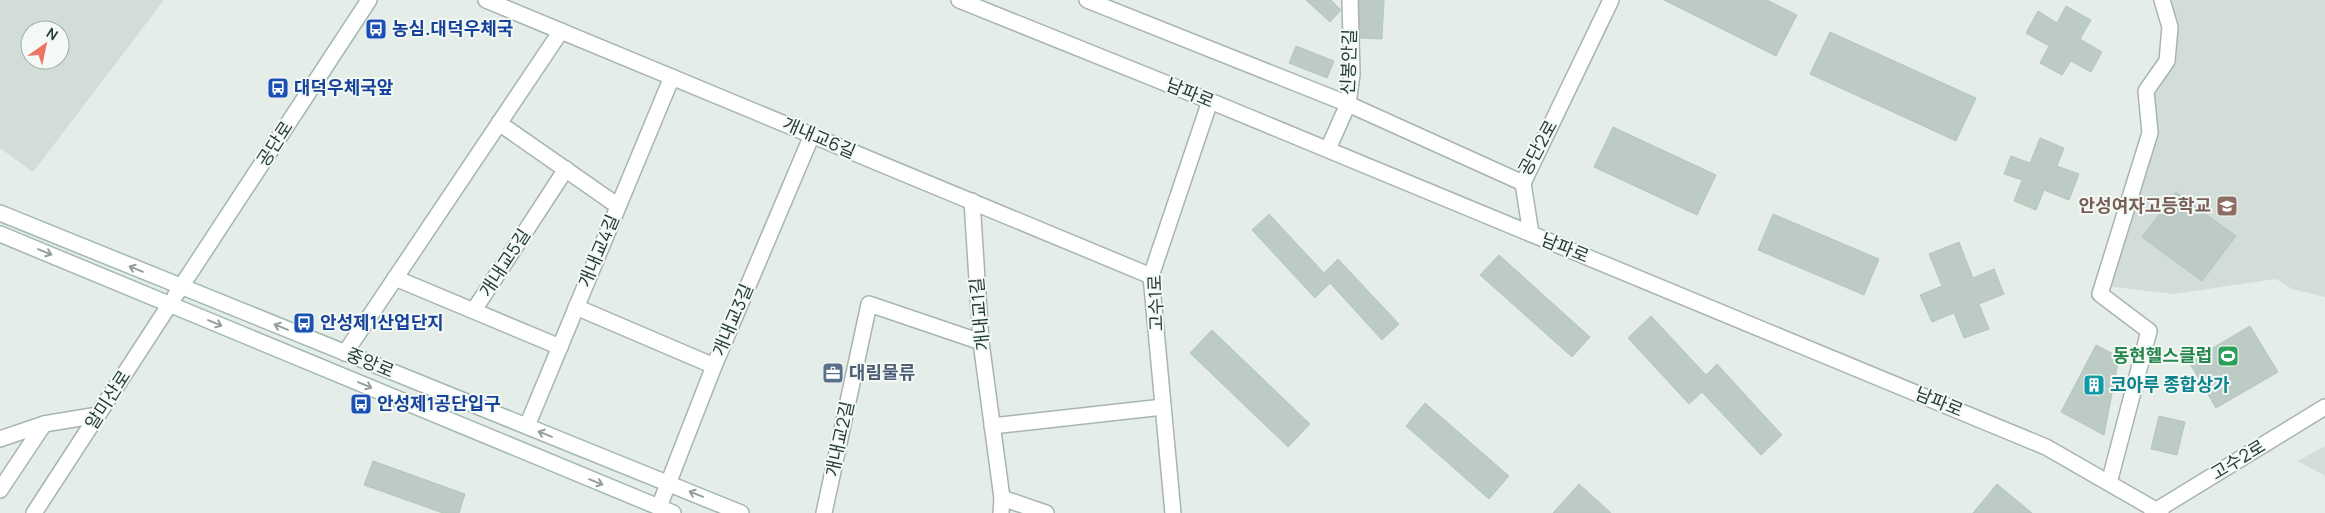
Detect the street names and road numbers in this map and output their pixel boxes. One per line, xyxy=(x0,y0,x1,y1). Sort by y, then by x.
street label: 신봉안길 xyxy=(1335,28,1361,95)
street label: 남파로 xyxy=(1163,72,1218,113)
street label: 개내교6길 xyxy=(779,111,860,163)
street label: 공단2로 xyxy=(1512,115,1562,180)
street label: 공단로 xyxy=(251,116,298,171)
street label: 개내교4길 xyxy=(572,211,624,291)
street label: 개내교5길 xyxy=(473,224,535,301)
street label: 남파로 xyxy=(1538,227,1593,268)
street label: 고수1로 xyxy=(1142,274,1168,332)
street label: 개내교1길 xyxy=(964,277,994,352)
street label: 개내교3길 xyxy=(706,280,758,359)
street label: 중앙로 xyxy=(343,342,398,383)
street label: 알미산로 xyxy=(79,365,135,434)
street label: 남파로 xyxy=(1912,381,1967,422)
street label: 개내교2길 xyxy=(819,399,859,479)
street label: 고수2로 xyxy=(2206,433,2269,485)

